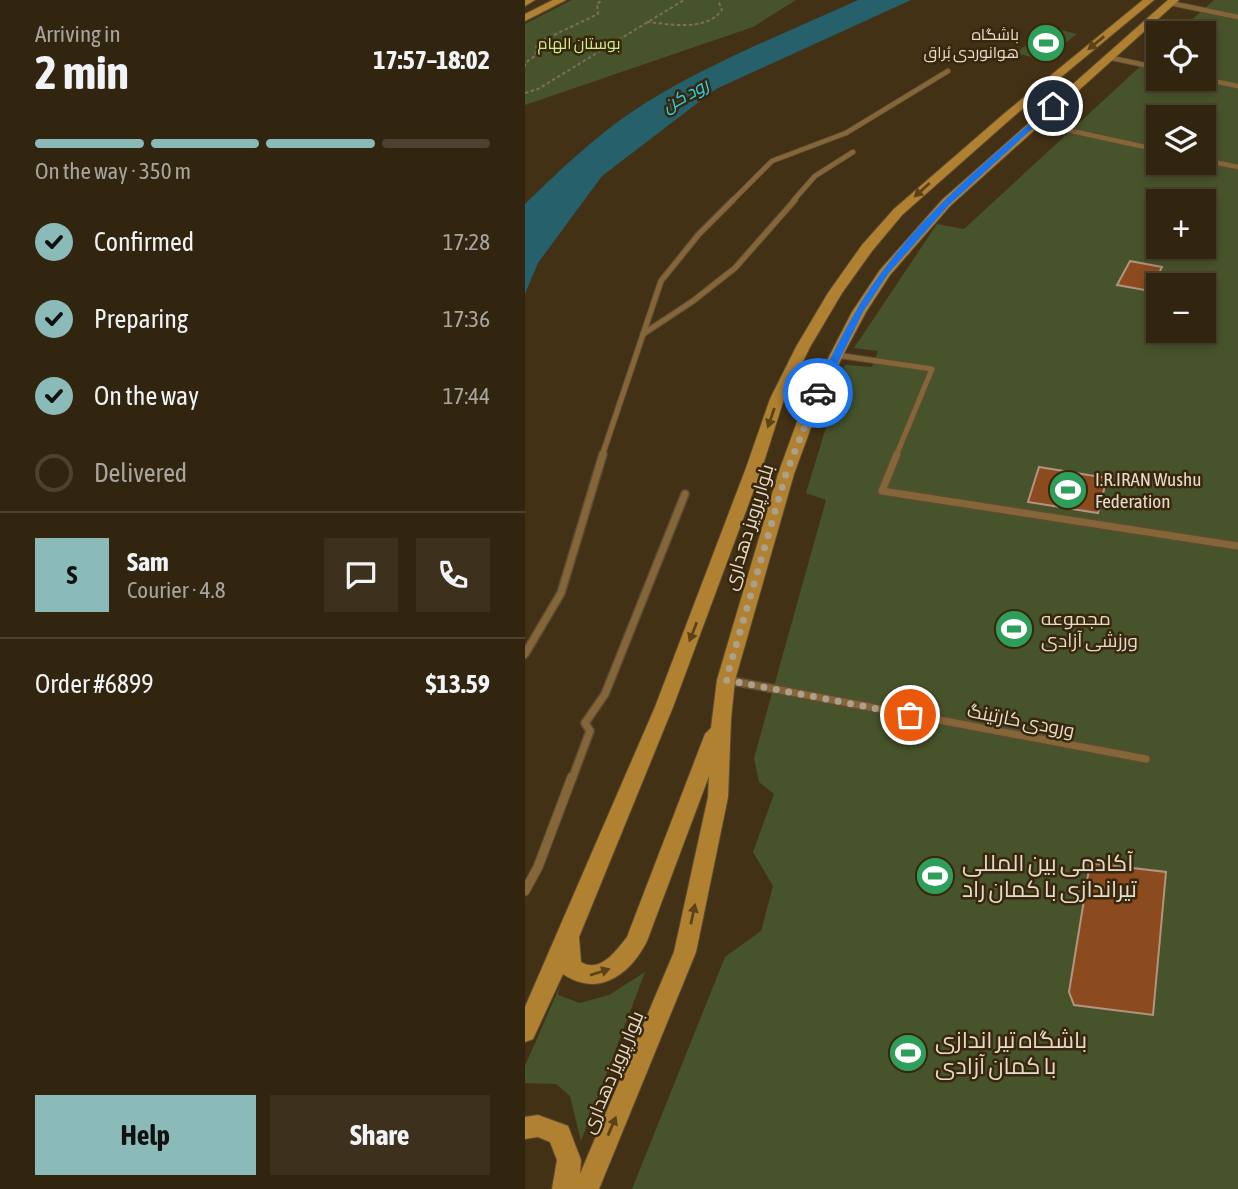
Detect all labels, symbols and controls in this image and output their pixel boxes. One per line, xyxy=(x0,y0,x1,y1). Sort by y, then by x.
text: Arriving in xyxy=(35,21,121,47)
map controls xyxy=(1146,21,1216,343)
button: locate xyxy=(1146,21,1216,91)
sports icon: باشگاه هوانوردی بُراق xyxy=(1025,22,1067,64)
place label: باشگاه هوانوردی بُراق xyxy=(924,25,1019,63)
park label: بوستان الهام xyxy=(537,34,621,55)
one-way arrow xyxy=(1088,36,1106,51)
text: 17:57–18:02 xyxy=(373,45,490,75)
text: 2 min xyxy=(35,46,129,99)
water label: رود کن xyxy=(658,73,713,117)
pin xyxy=(1023,76,1083,136)
icon: home xyxy=(1034,87,1072,125)
button: layers xyxy=(1146,105,1216,175)
text: On the way · 350 m xyxy=(35,158,191,184)
one-way arrow xyxy=(914,182,931,197)
button: + xyxy=(1146,189,1216,259)
icon: check xyxy=(35,223,73,261)
text: Confirmed xyxy=(94,227,194,257)
text: 17:28 xyxy=(443,229,490,255)
button: − xyxy=(1146,273,1216,343)
icon: check xyxy=(35,300,73,338)
text: Preparing xyxy=(94,304,188,334)
text: 17:36 xyxy=(443,306,490,332)
courier xyxy=(783,358,853,428)
icon: car xyxy=(799,374,837,412)
icon: check xyxy=(35,377,73,415)
text: On the way xyxy=(94,381,199,411)
text: 17:44 xyxy=(443,383,490,409)
one-way arrow xyxy=(765,408,776,429)
text: Delivered xyxy=(94,458,187,488)
street label: بلوار پرویز دهداری xyxy=(718,461,780,593)
place label: I.R.IRAN Wushu Federation xyxy=(1095,468,1201,512)
sports icon: I.R.IRAN Wushu Federation xyxy=(1047,469,1089,511)
button: chat xyxy=(324,538,398,612)
button: phone xyxy=(416,538,490,612)
text: Sam xyxy=(127,547,169,577)
text: S xyxy=(67,560,77,590)
text: Courier · 4.8 xyxy=(127,577,226,603)
place label: مجموعه ورزشی آزادی xyxy=(1041,607,1138,652)
sports icon: مجموعه ورزشی آزادی xyxy=(993,608,1035,650)
one-way arrow xyxy=(687,621,698,642)
text: Order #6899 xyxy=(35,669,154,699)
text: $13.59 xyxy=(426,669,490,699)
pin xyxy=(880,685,940,745)
icon: bag xyxy=(891,696,929,734)
street label: ورودی کارتینگ xyxy=(965,699,1076,742)
place label: آکادمی بین المللی تیراندازی با کمان راد xyxy=(962,850,1137,903)
sports icon: آکادمی بین المللی تیراندازی با کمان راد xyxy=(914,855,956,897)
one-way arrow xyxy=(688,903,699,925)
one-way arrow xyxy=(590,966,611,977)
street label: بلوار پرویز دهداری xyxy=(576,1008,650,1137)
place label: باشگاه تیر اندازی با کمان آزادی xyxy=(935,1027,1087,1080)
sports icon: باشگاه تیر اندازی با کمان آزادی xyxy=(887,1032,929,1074)
button: Help xyxy=(35,1095,256,1175)
button: Share xyxy=(270,1095,490,1175)
one-way arrow xyxy=(606,1116,618,1136)

